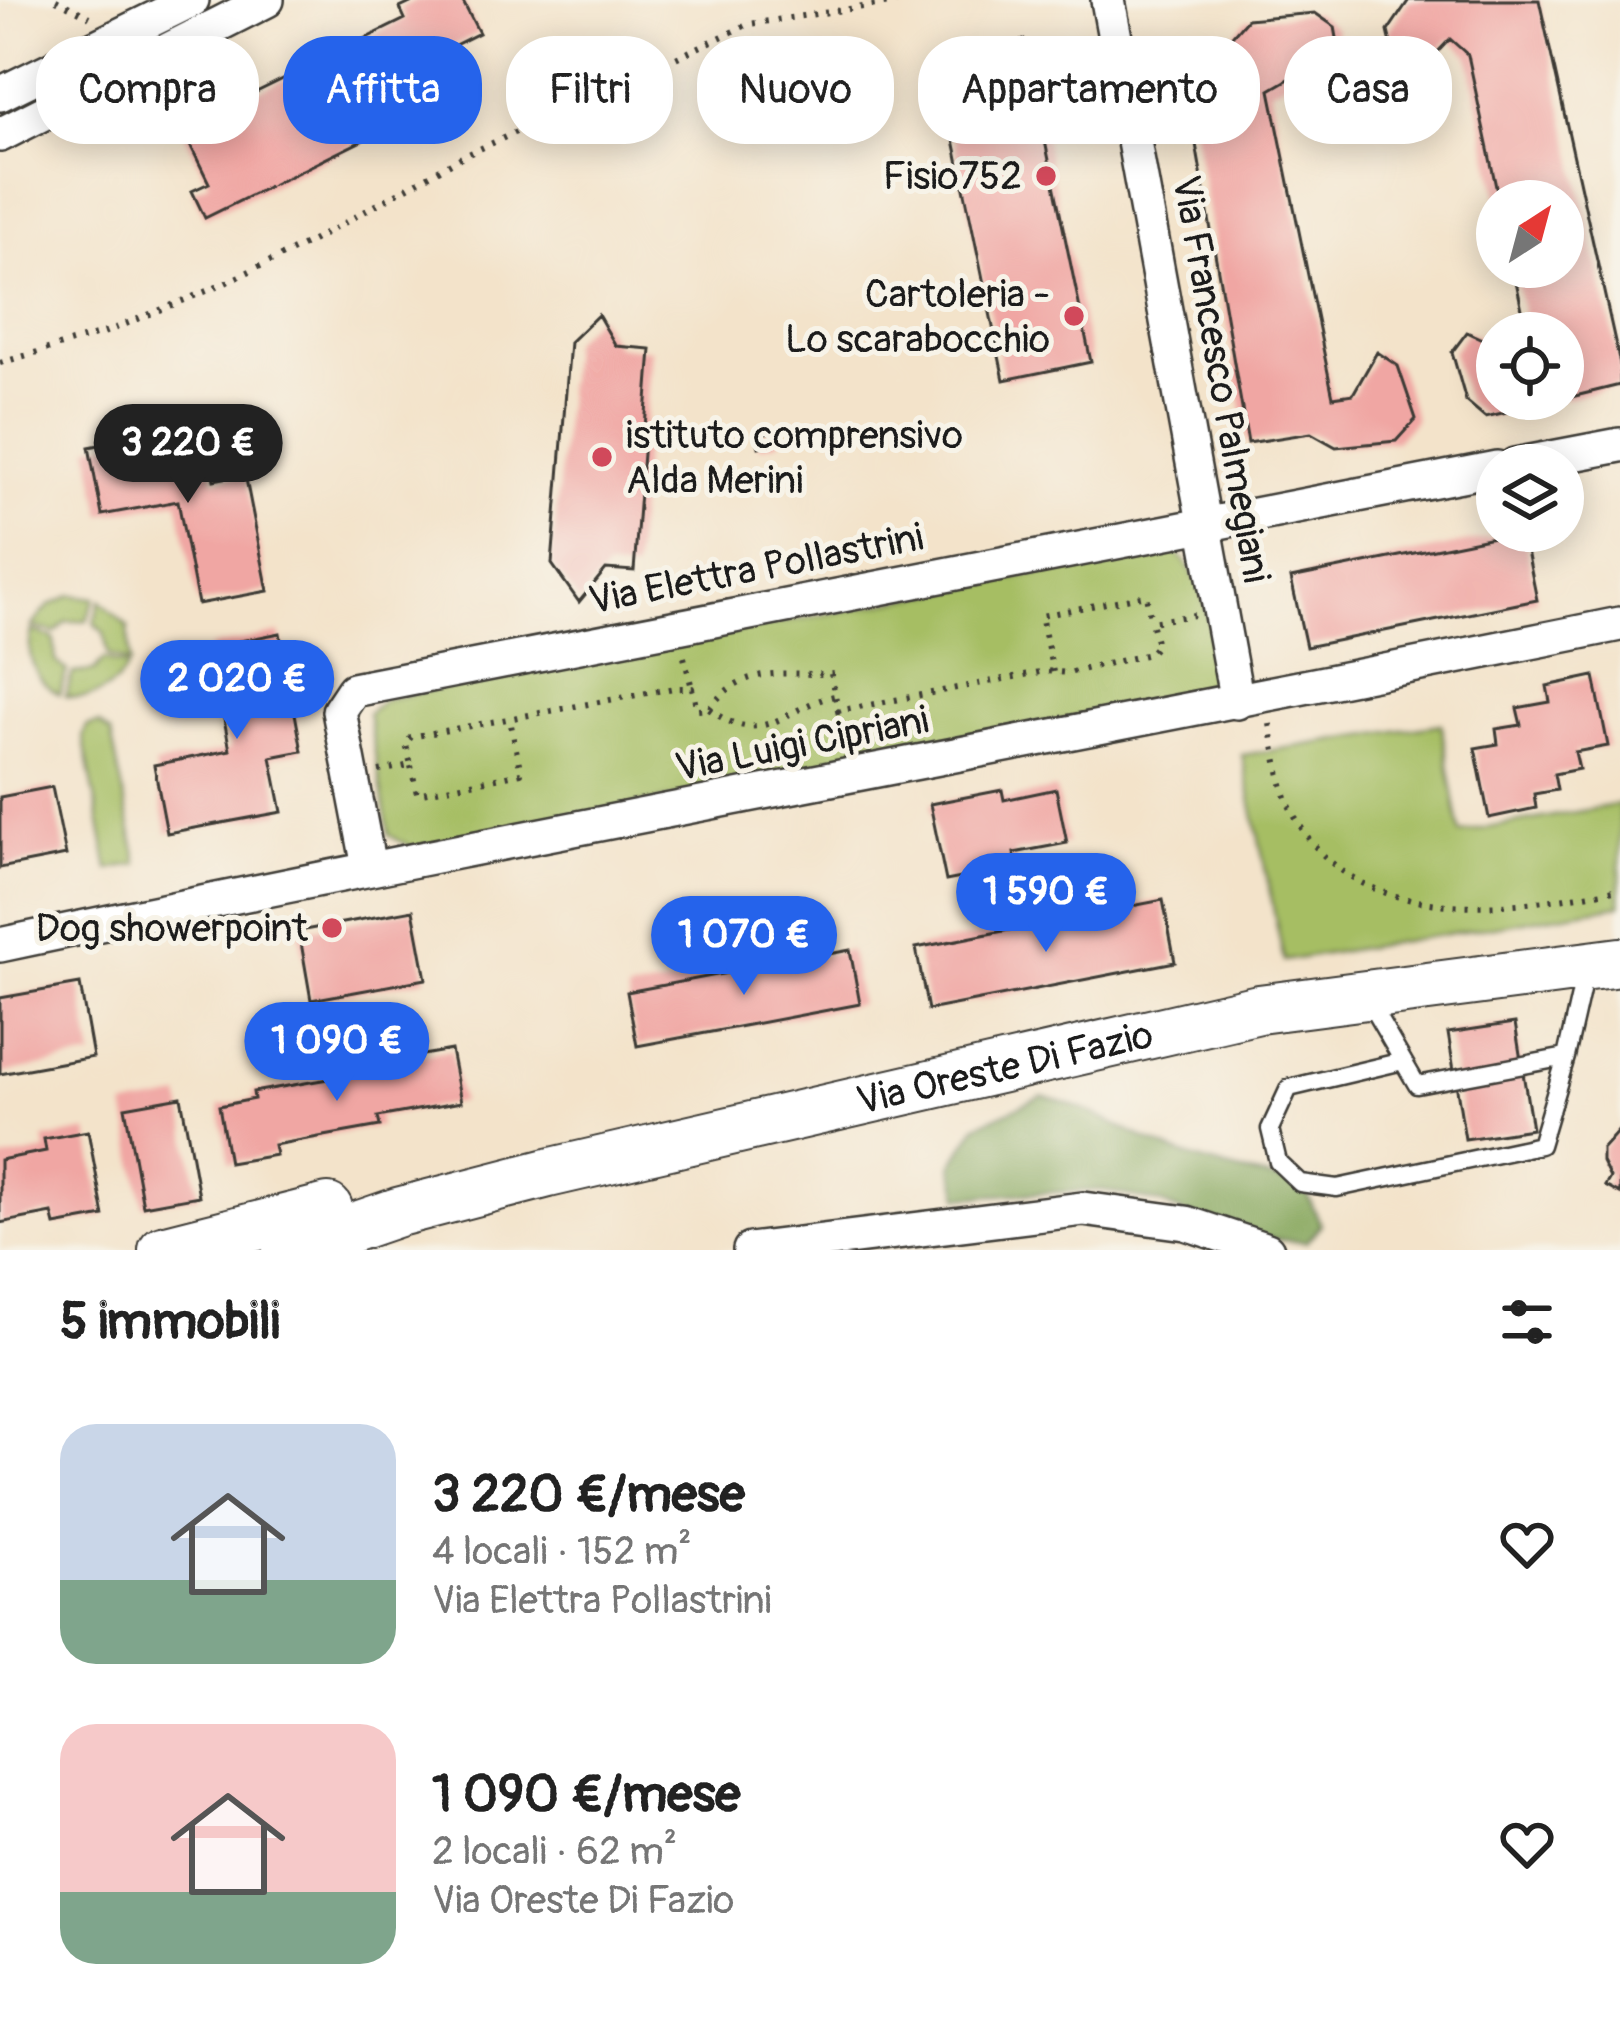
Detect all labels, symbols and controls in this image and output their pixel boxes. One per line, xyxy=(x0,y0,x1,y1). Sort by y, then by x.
chip: Compra xyxy=(36,36,259,144)
chip: Affitta xyxy=(283,36,482,144)
chip: Filtri xyxy=(506,36,673,144)
chip: Nuovo xyxy=(697,36,894,144)
chip: Appartamento xyxy=(918,36,1260,144)
chip: Casa xyxy=(1284,36,1452,144)
place label: Fisio752 xyxy=(883,152,1022,201)
marker: Fisio752 xyxy=(1033,163,1059,189)
street label: Via Francesco Palmegiani xyxy=(1161,171,1281,587)
north arrow xyxy=(1476,180,1584,288)
map controls xyxy=(1476,180,1584,552)
place label: Cartoleria - Lo scarabocchio xyxy=(785,270,1050,364)
marker: Cartoleria - Lo scarabocchio xyxy=(1061,303,1087,329)
button: locate xyxy=(1476,312,1584,420)
pin: 3 220 € xyxy=(77,404,299,506)
place label: istituto comprensivo Alda Merini xyxy=(626,411,963,505)
text: 3 220 € xyxy=(121,418,255,467)
marker: istituto comprensivo Alda Merini xyxy=(589,444,615,470)
button: layers xyxy=(1476,444,1584,552)
street label: Via Elettra Pollastrini xyxy=(585,513,927,625)
pin: 2 020 € xyxy=(126,640,348,742)
text: 2 020 € xyxy=(167,654,307,703)
street label: Via Luigi Cipriani xyxy=(671,695,933,793)
pin: 1 590 € xyxy=(935,853,1157,955)
text: 1 590 € xyxy=(983,867,1109,916)
pin: 1 070 € xyxy=(633,896,855,998)
place label: Dog showerpoint xyxy=(35,904,308,953)
text: 1 070 € xyxy=(678,910,810,959)
marker: Dog showerpoint xyxy=(319,915,345,941)
pin: 1 090 € xyxy=(226,1002,448,1104)
street label: Via Oreste Di Fazio xyxy=(852,1010,1158,1126)
text: 1 090 € xyxy=(271,1016,403,1065)
icon: filters xyxy=(1494,1289,1560,1355)
text: 5 immobili xyxy=(60,1290,280,1354)
text: 3 220 €/mese xyxy=(432,1463,745,1527)
icon: home xyxy=(156,1472,300,1616)
icon: heart xyxy=(1494,1511,1560,1577)
text: 4 locali · 152 m² xyxy=(432,1527,692,1576)
text: Via Elettra Pollastrini xyxy=(432,1576,771,1625)
text: 1 090 €/mese xyxy=(432,1763,740,1827)
icon: home xyxy=(156,1772,300,1916)
icon: heart xyxy=(1494,1811,1560,1877)
text: 2 locali · 62 m² xyxy=(432,1827,677,1876)
text: Via Oreste Di Fazio xyxy=(432,1876,734,1925)

